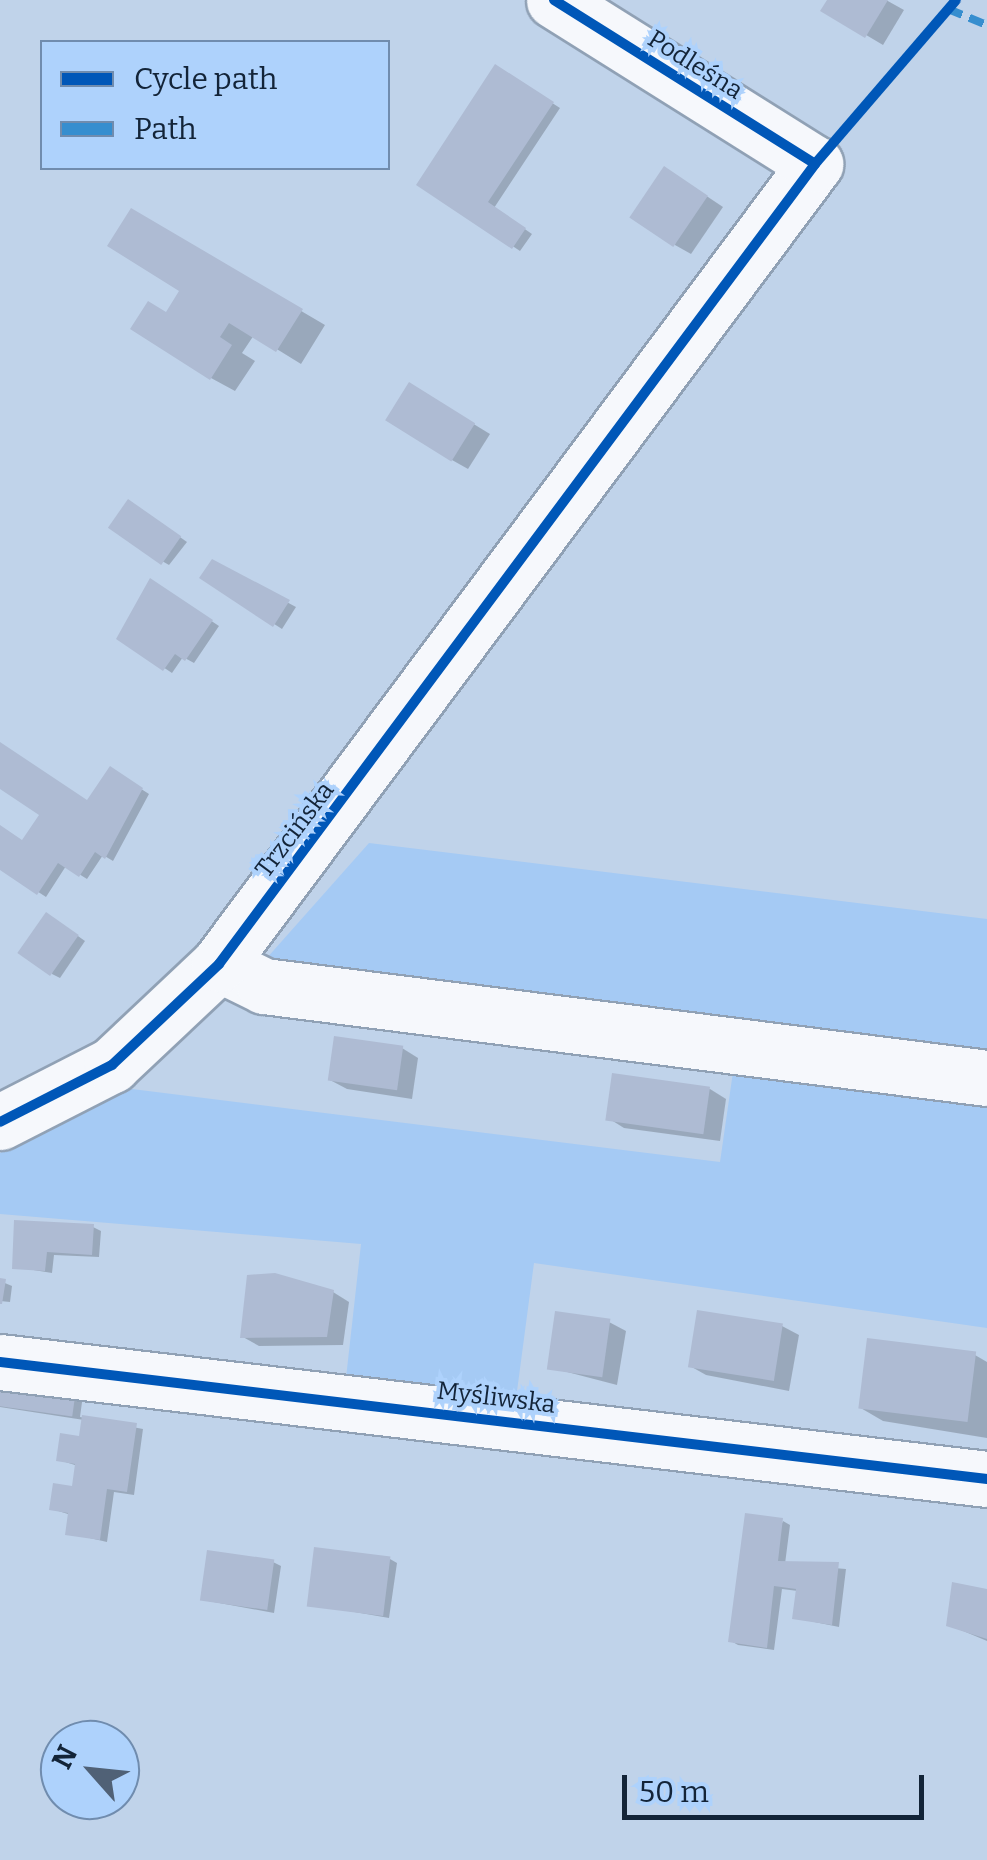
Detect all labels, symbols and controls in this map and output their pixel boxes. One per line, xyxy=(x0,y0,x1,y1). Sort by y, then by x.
street label: Podleśna xyxy=(642,24,748,106)
legend xyxy=(40,40,390,170)
text: Cycle path xyxy=(134,61,277,97)
text: Path xyxy=(134,111,197,147)
street label: Trzcińska xyxy=(249,776,341,884)
street label: Myśliwska xyxy=(435,1376,557,1420)
north arrow xyxy=(40,1720,140,1820)
text: N xyxy=(45,1740,84,1774)
scale bar xyxy=(627,1755,930,1817)
text: 50 m xyxy=(639,1774,709,1810)

